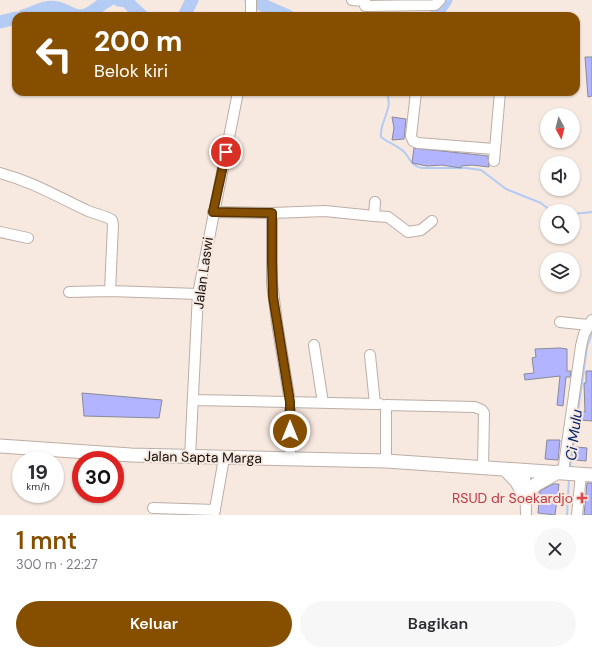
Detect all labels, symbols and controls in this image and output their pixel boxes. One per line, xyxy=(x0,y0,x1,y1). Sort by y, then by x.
text: 200 m xyxy=(94,23,182,60)
icon: left xyxy=(28,28,80,80)
text: Belok kiri xyxy=(94,59,168,83)
north arrow xyxy=(540,108,580,148)
map controls xyxy=(540,108,580,292)
pin xyxy=(209,135,243,169)
icon: arrive xyxy=(215,141,237,163)
button: sound xyxy=(540,156,580,196)
button: search xyxy=(540,204,580,244)
street label: Jalan Laswi xyxy=(189,236,217,310)
button: layers xyxy=(540,252,580,292)
water label: Ci Mulu xyxy=(561,408,587,462)
position arrow xyxy=(269,410,311,452)
street label: Jalan Sapta Marga xyxy=(144,447,262,467)
speed limit sign: 30 xyxy=(72,451,124,503)
text: 19 xyxy=(28,459,48,485)
text: km/h xyxy=(26,480,50,493)
place label: RSUD dr Soekardjo xyxy=(452,489,573,507)
marker: RSUD dr Soekardjo xyxy=(576,492,588,504)
text: 1 mnt xyxy=(16,525,77,556)
button: close xyxy=(534,528,576,570)
text: 300 m · 22:27 xyxy=(16,556,98,573)
button: Keluar xyxy=(16,601,292,647)
button: Bagikan xyxy=(300,601,576,647)

